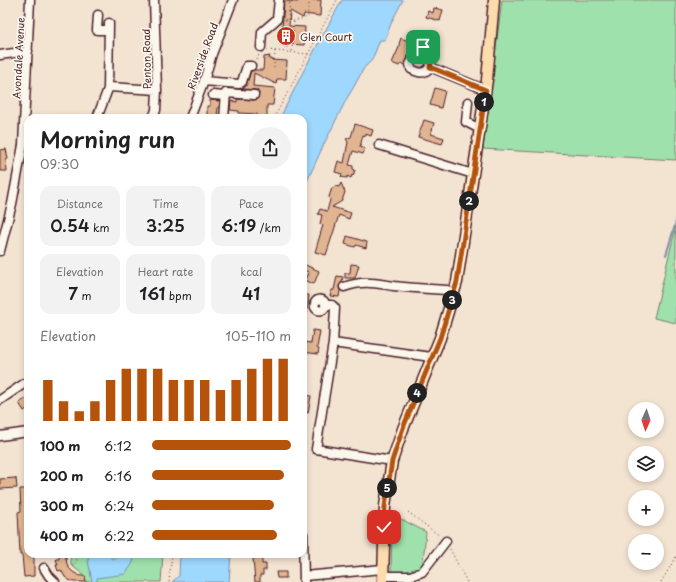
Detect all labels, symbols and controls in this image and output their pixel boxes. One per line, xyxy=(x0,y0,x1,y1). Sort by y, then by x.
street label: Avondale Avenue xyxy=(8,16,28,99)
street label: Riverside Road xyxy=(183,20,221,92)
building icon: Glen Court xyxy=(275,25,297,47)
street label: Penton Road xyxy=(138,28,154,89)
place label: Glen Court xyxy=(300,29,352,44)
pin xyxy=(406,30,440,64)
icon: arrive xyxy=(412,36,434,58)
pin: 1 xyxy=(474,92,494,112)
text: 1 xyxy=(481,93,487,110)
text: Morning run xyxy=(40,122,175,155)
button: share xyxy=(249,127,291,169)
text: 09:30 xyxy=(40,154,79,173)
pin: 2 xyxy=(459,191,479,211)
text: 2 xyxy=(465,192,473,209)
text: Distance xyxy=(57,195,103,212)
text: Time xyxy=(152,195,178,212)
text: Pace xyxy=(239,195,264,212)
text: 0.54 xyxy=(50,212,89,238)
text: 3:25 xyxy=(146,212,185,238)
text: 6:19 xyxy=(221,212,256,238)
text: km xyxy=(89,219,109,236)
text: /km xyxy=(256,219,281,236)
text: Elevation xyxy=(56,263,104,280)
text: Heart rate xyxy=(138,263,193,280)
text: kcal xyxy=(240,263,262,280)
text: 7 xyxy=(68,280,78,306)
text: 161 xyxy=(139,280,165,306)
text: 41 xyxy=(242,280,260,306)
text: m xyxy=(78,287,92,304)
text: bpm xyxy=(165,287,192,304)
pin: 3 xyxy=(442,290,462,310)
text: 3 xyxy=(448,291,456,308)
text: Elevation xyxy=(40,326,96,345)
text: 105–110 m xyxy=(225,326,291,345)
pin: 4 xyxy=(407,383,427,403)
text: 4 xyxy=(413,384,421,401)
north arrow xyxy=(628,402,664,438)
map controls xyxy=(628,402,664,570)
text: 100 m xyxy=(40,436,81,455)
text: 6:12 xyxy=(104,436,132,455)
button: layers xyxy=(628,446,664,482)
text: 200 m xyxy=(40,466,84,485)
text: 6:16 xyxy=(104,466,132,485)
pin: 5 xyxy=(377,478,397,498)
text: 5 xyxy=(383,479,391,496)
button: + xyxy=(628,490,664,526)
text: 300 m xyxy=(40,496,84,515)
text: 6:24 xyxy=(104,496,134,515)
pin xyxy=(367,510,401,544)
icon: check xyxy=(373,516,395,538)
text: 400 m xyxy=(40,526,84,545)
text: 6:22 xyxy=(104,526,134,545)
button: − xyxy=(628,534,664,570)

